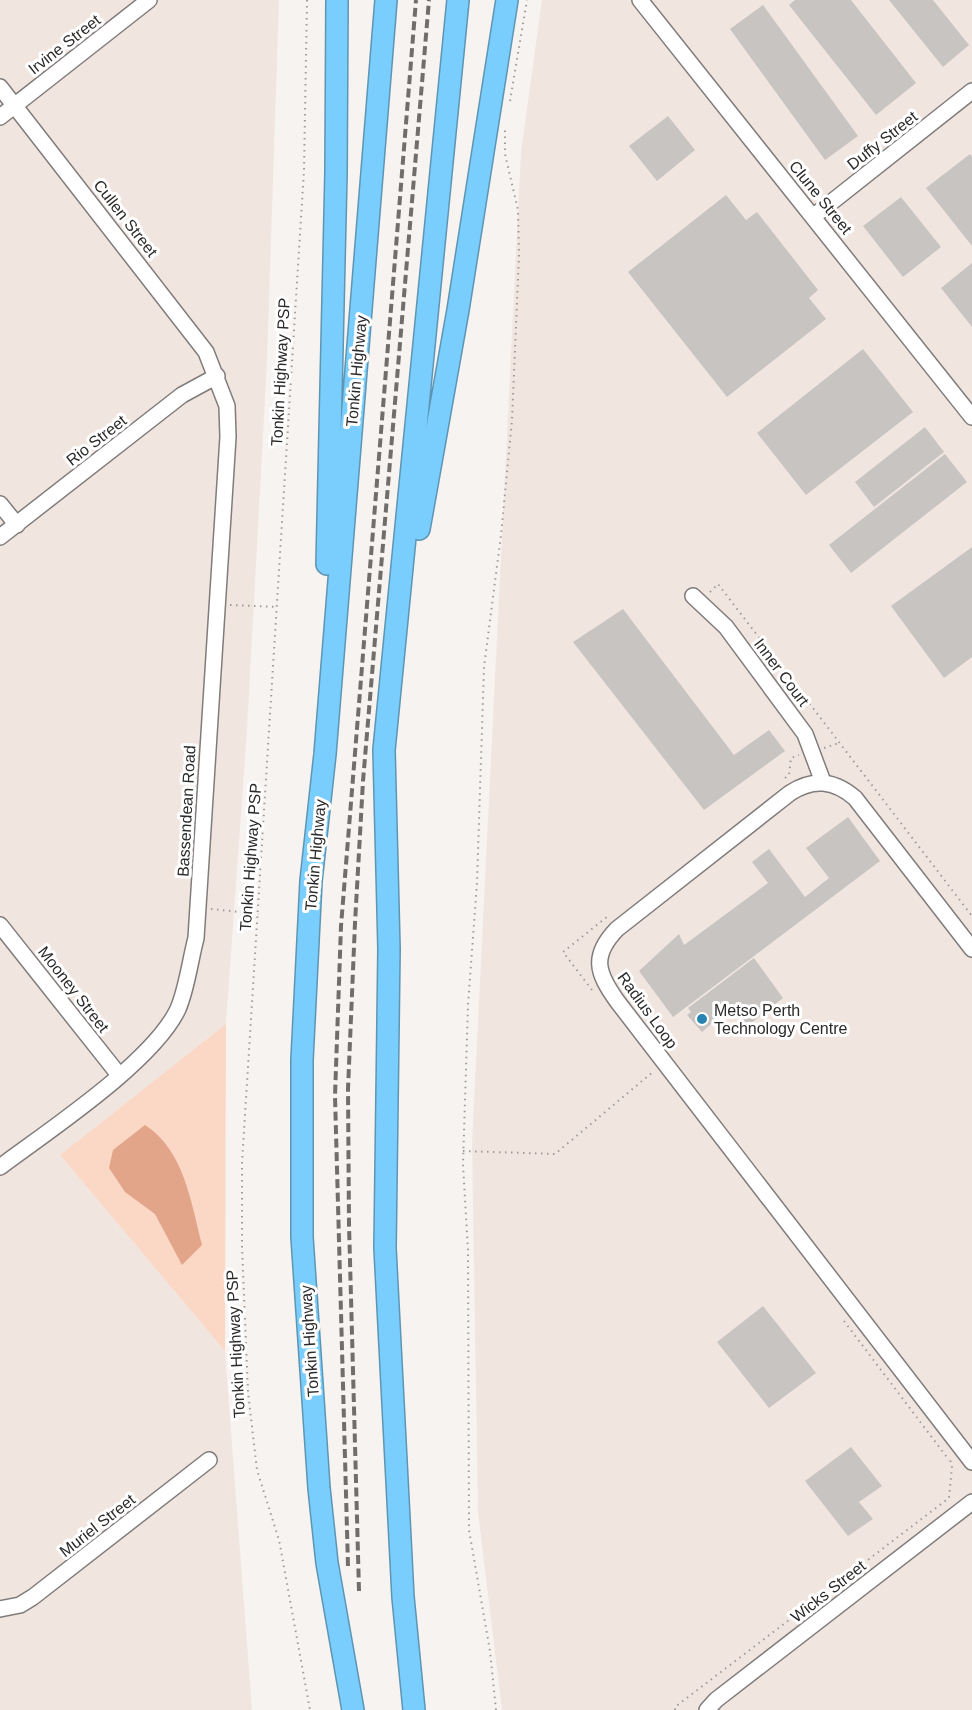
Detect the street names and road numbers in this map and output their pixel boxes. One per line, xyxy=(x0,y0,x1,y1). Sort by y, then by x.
street label: Irvine Street xyxy=(25,11,104,78)
street label: Duffy Street xyxy=(844,107,921,173)
street label: Clune Street xyxy=(786,157,856,238)
street label: Cullen Street xyxy=(90,177,161,260)
street label: Tonkin Highway PSP xyxy=(268,297,293,447)
street label: Tonkin Highway xyxy=(343,314,370,428)
street label: Rio Street xyxy=(63,411,130,469)
street label: Inner Court xyxy=(751,635,813,710)
street label: Bassendean Road xyxy=(175,745,198,877)
street label: Tonkin Highway PSP xyxy=(237,782,264,932)
street label: Tonkin Highway xyxy=(302,798,329,912)
street label: Mooney Street xyxy=(35,943,113,1036)
street label: Radius Loop xyxy=(614,969,681,1052)
street label: Tonkin Highway PSP xyxy=(223,1269,248,1419)
street label: Tonkin Highway xyxy=(297,1284,322,1397)
street label: Muriel Street xyxy=(56,1490,139,1560)
street label: Wicks Street xyxy=(788,1557,869,1626)

